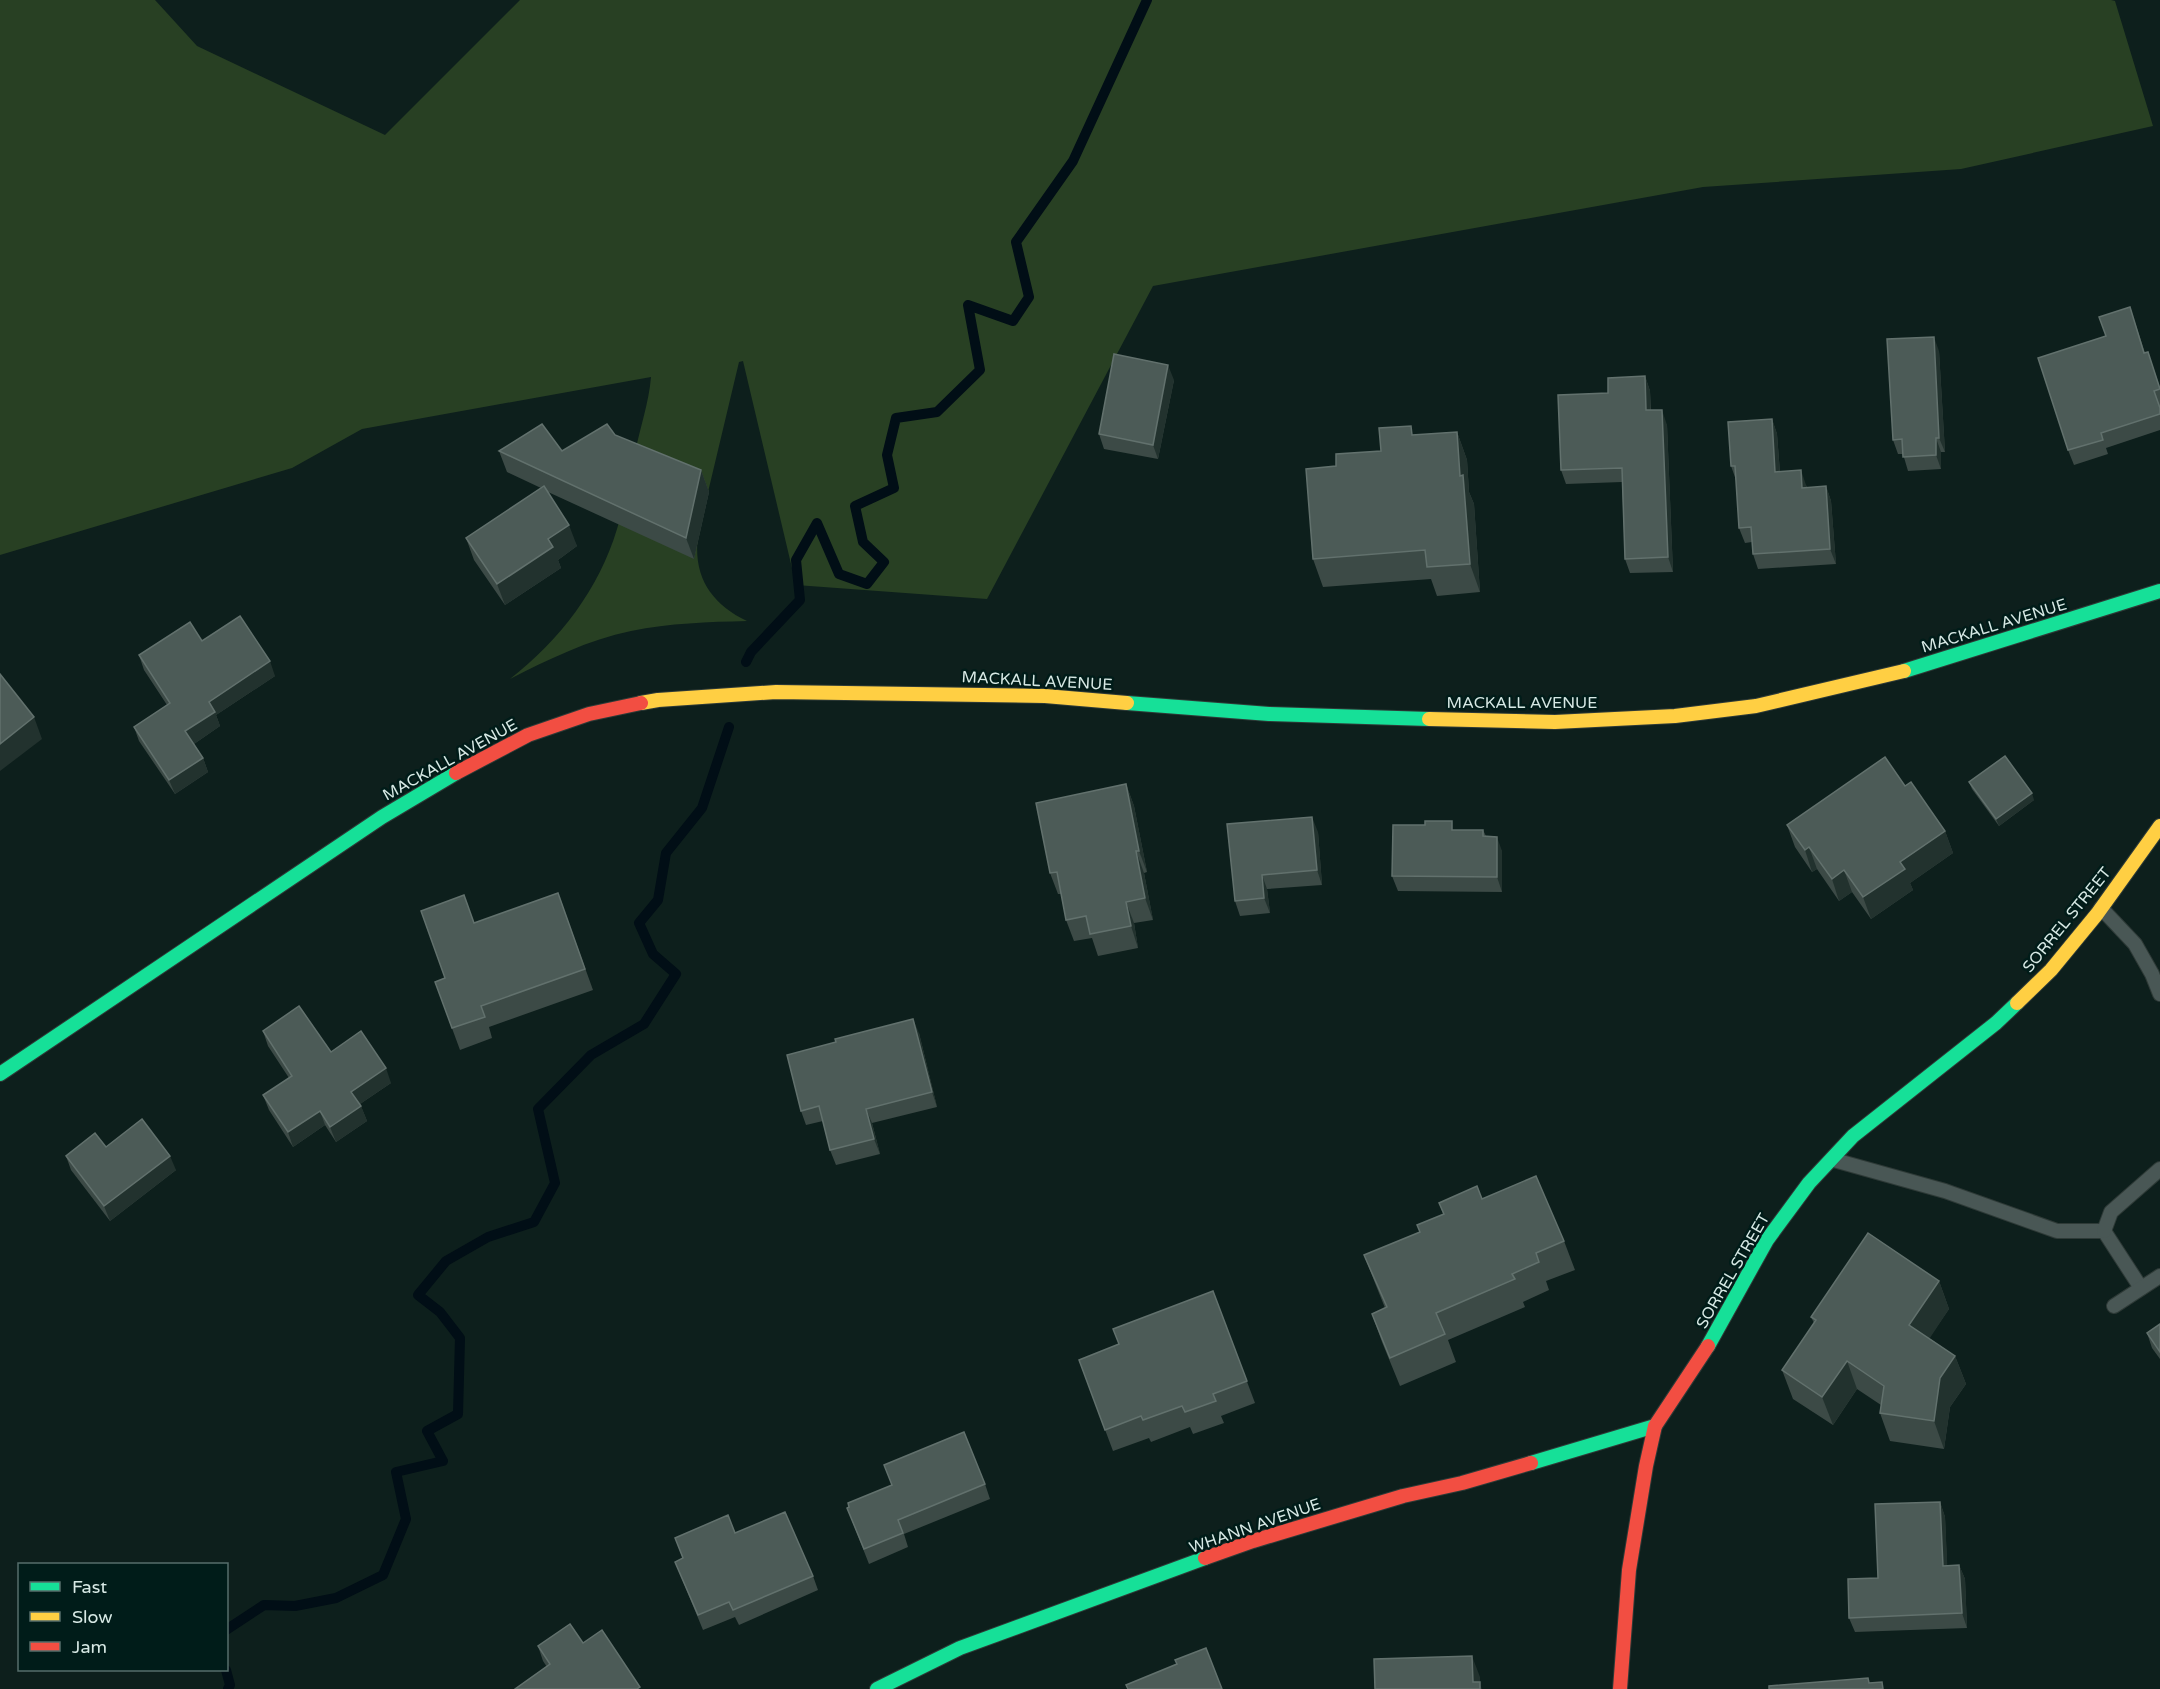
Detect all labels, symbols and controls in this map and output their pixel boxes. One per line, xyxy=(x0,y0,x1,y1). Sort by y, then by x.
street label: MACKALL AVENUE xyxy=(1919,594,2069,658)
street label: MACKALL AVENUE xyxy=(961,667,1113,695)
street label: MACKALL AVENUE xyxy=(1447,693,1597,713)
street label: MACKALL AVENUE xyxy=(379,715,521,805)
street label: SORREL STREET xyxy=(2018,863,2116,977)
street label: SORREL STREET xyxy=(1692,1210,1774,1332)
street label: WHANN AVENUE xyxy=(1187,1494,1323,1558)
legend xyxy=(18,1563,228,1671)
text: Fast xyxy=(72,1576,107,1598)
text: Slow xyxy=(72,1606,113,1628)
text: Jam xyxy=(72,1636,107,1658)

